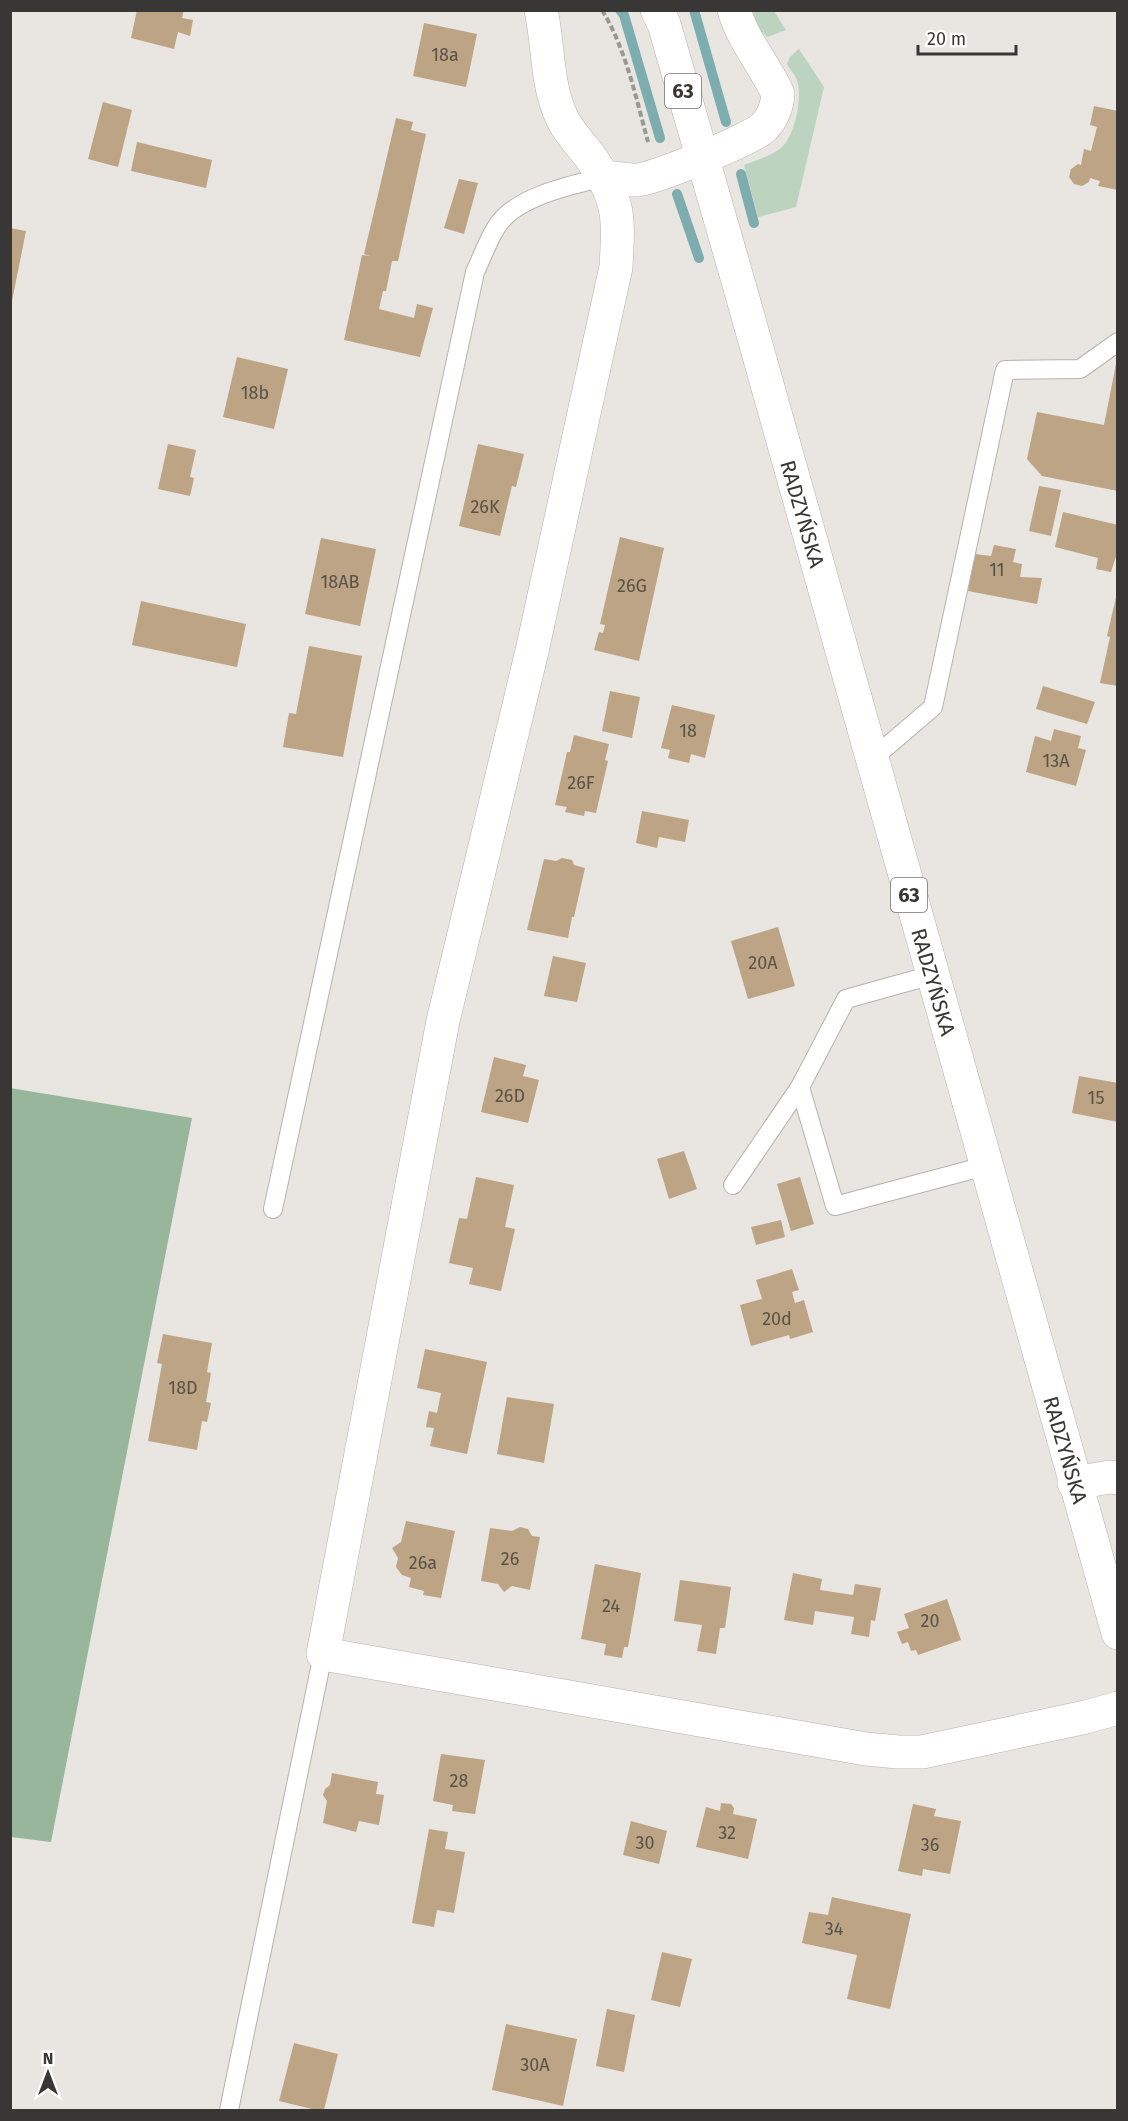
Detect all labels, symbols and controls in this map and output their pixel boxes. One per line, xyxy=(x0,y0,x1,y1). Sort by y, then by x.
scale bar xyxy=(918,18,1016,56)
text: 20 m xyxy=(927,28,966,50)
house number: 18a xyxy=(431,44,459,66)
road number: 63 xyxy=(665,74,701,108)
house number: 18b xyxy=(241,382,269,404)
street label: RADZYŃSKA xyxy=(774,457,830,571)
house number: 26K xyxy=(470,496,500,518)
house number: 11 xyxy=(989,559,1005,581)
house number: 18AB xyxy=(321,571,360,593)
house number: 26G xyxy=(617,575,647,597)
house number: 18 xyxy=(679,720,697,742)
house number: 13A xyxy=(1042,750,1070,772)
house number: 26F xyxy=(567,772,595,794)
road number: 63 xyxy=(891,878,927,912)
street label: RADZYŃSKA xyxy=(905,925,961,1039)
house number: 20A xyxy=(748,952,778,974)
house number: 26D xyxy=(495,1085,525,1107)
house number: 15 xyxy=(1088,1087,1104,1109)
house number: 20d xyxy=(762,1308,792,1330)
house number: 18D xyxy=(168,1377,198,1399)
street label: RADZYŃSKA xyxy=(1037,1393,1093,1507)
house number: 26 xyxy=(501,1548,519,1570)
house number: 26a xyxy=(409,1552,437,1574)
house number: 24 xyxy=(602,1595,620,1617)
house number: 20 xyxy=(921,1610,939,1632)
house number: 28 xyxy=(450,1770,468,1792)
house number: 32 xyxy=(718,1822,736,1844)
house number: 30 xyxy=(635,1832,655,1854)
house number: 36 xyxy=(921,1834,939,1856)
house number: 34 xyxy=(825,1918,844,1940)
north arrow xyxy=(18,2043,78,2103)
text: N xyxy=(43,2049,53,2068)
house number: 30A xyxy=(520,2054,550,2076)

